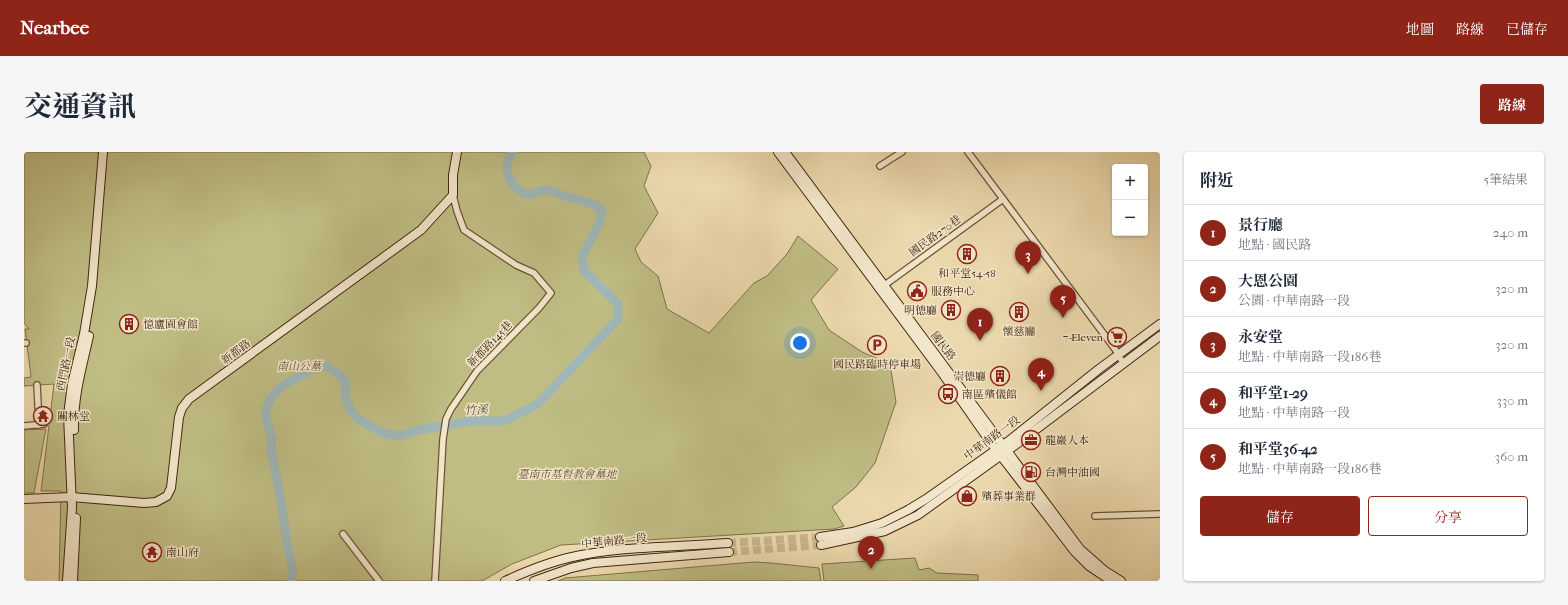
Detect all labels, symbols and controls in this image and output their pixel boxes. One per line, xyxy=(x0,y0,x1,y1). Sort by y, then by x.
text: Nearbee xyxy=(20,17,89,39)
text: 地圖 xyxy=(1406,21,1434,38)
text: 路線 xyxy=(1456,21,1484,38)
text: 已儲存 xyxy=(1506,21,1548,38)
button: 路線 xyxy=(1480,84,1544,124)
text: 交通資訊 xyxy=(24,90,136,123)
map controls xyxy=(1112,164,1148,236)
button: + xyxy=(1112,164,1148,200)
text: 附近 xyxy=(1200,170,1234,190)
text: 5筆結果 xyxy=(1483,172,1528,187)
button: − xyxy=(1112,200,1148,236)
street label: 國民路270巷 xyxy=(907,213,963,259)
text: 景行廳 xyxy=(1238,216,1283,234)
text: 1 xyxy=(1211,225,1215,240)
text: 240 m xyxy=(1493,225,1528,240)
text: 地點 · 國民路 xyxy=(1238,237,1311,252)
pin: 3 xyxy=(1015,241,1041,274)
building icon: 和平堂54-58 xyxy=(956,243,978,265)
place label: 和平堂54-58 xyxy=(938,267,996,280)
text: 大恩公園 xyxy=(1238,272,1298,290)
public building icon: 服務中心 xyxy=(906,280,928,302)
text: 2 xyxy=(1210,281,1216,296)
text: 320 m xyxy=(1495,281,1528,296)
place label: 服務中心 xyxy=(931,285,975,298)
pin: 5 xyxy=(1050,285,1076,318)
text: 公園 · 中華南路一段 xyxy=(1238,293,1350,308)
building icon: 明德廳 xyxy=(940,299,962,321)
building icon: 懷慈廳 xyxy=(1008,301,1030,323)
place label: 明德廳 xyxy=(904,304,937,317)
pin: 1 xyxy=(967,308,993,341)
building icon: 憶廬園會館 xyxy=(118,313,140,335)
place label: 憶廬園會館 xyxy=(143,318,198,331)
street label: 新都路145巷 xyxy=(465,318,515,370)
place label: 懷慈廳 xyxy=(1003,325,1036,338)
supermarket icon: 7-Eleven xyxy=(1106,326,1128,348)
text: 永安堂 xyxy=(1238,328,1283,346)
street label: 國民路 xyxy=(928,329,958,363)
place label: 7-Eleven xyxy=(1063,331,1104,344)
your location xyxy=(790,333,810,353)
parking icon: 國民路臨時停車場 xyxy=(866,334,888,356)
street label: 西門路一段 xyxy=(54,336,78,392)
street label: 新都路 xyxy=(219,337,253,367)
text: 3 xyxy=(1210,337,1216,352)
text: 320 m xyxy=(1495,337,1528,352)
text: 地點 · 中華南路一段186巷 xyxy=(1238,349,1381,364)
place label: 國民路臨時停車場 xyxy=(833,358,921,371)
pin: 4 xyxy=(1028,358,1054,391)
park label: 南山公墓 xyxy=(277,360,323,373)
building icon: 崇德廳 xyxy=(989,365,1011,387)
place label: 崇德廳 xyxy=(953,370,986,383)
bus stop icon: 南區殯儀館 xyxy=(937,383,959,405)
text: 和平堂1-29 xyxy=(1238,384,1308,402)
place label: 南區殯儀館 xyxy=(962,388,1017,401)
text: 4 xyxy=(1209,393,1217,408)
text: 330 m xyxy=(1497,393,1528,408)
water label: 竹溪 xyxy=(464,402,490,418)
temple icon: 關林堂 xyxy=(32,405,54,427)
text: 地點 · 中華南路一段 xyxy=(1238,405,1350,420)
place label: 關林堂 xyxy=(57,410,90,423)
street label: 中華南路一段 xyxy=(961,413,1023,463)
office icon: 龍巖人本 xyxy=(1020,429,1042,451)
place label: 龍巖人本 xyxy=(1045,434,1089,447)
text: 和平堂36-42 xyxy=(1238,440,1318,458)
text: 5 xyxy=(1210,449,1216,464)
text: 360 m xyxy=(1495,449,1528,464)
fuel station icon: 台灣中油國 xyxy=(1020,461,1042,483)
text: 地點 · 中華南路一段186巷 xyxy=(1238,461,1381,476)
place label: 台灣中油國 xyxy=(1045,466,1100,479)
park label: 臺南市基督教會墓地 xyxy=(518,468,617,481)
shop icon: 殯葬事業群 xyxy=(956,485,978,507)
place label: 殯葬事業群 xyxy=(981,490,1036,503)
button: 儲存 xyxy=(1200,496,1360,536)
button: 分享 xyxy=(1368,496,1528,536)
street label: 中華南路一段 xyxy=(581,531,647,551)
pin: 2 xyxy=(858,536,884,569)
temple icon: 南山府 xyxy=(141,541,163,563)
place label: 南山府 xyxy=(166,546,199,559)

